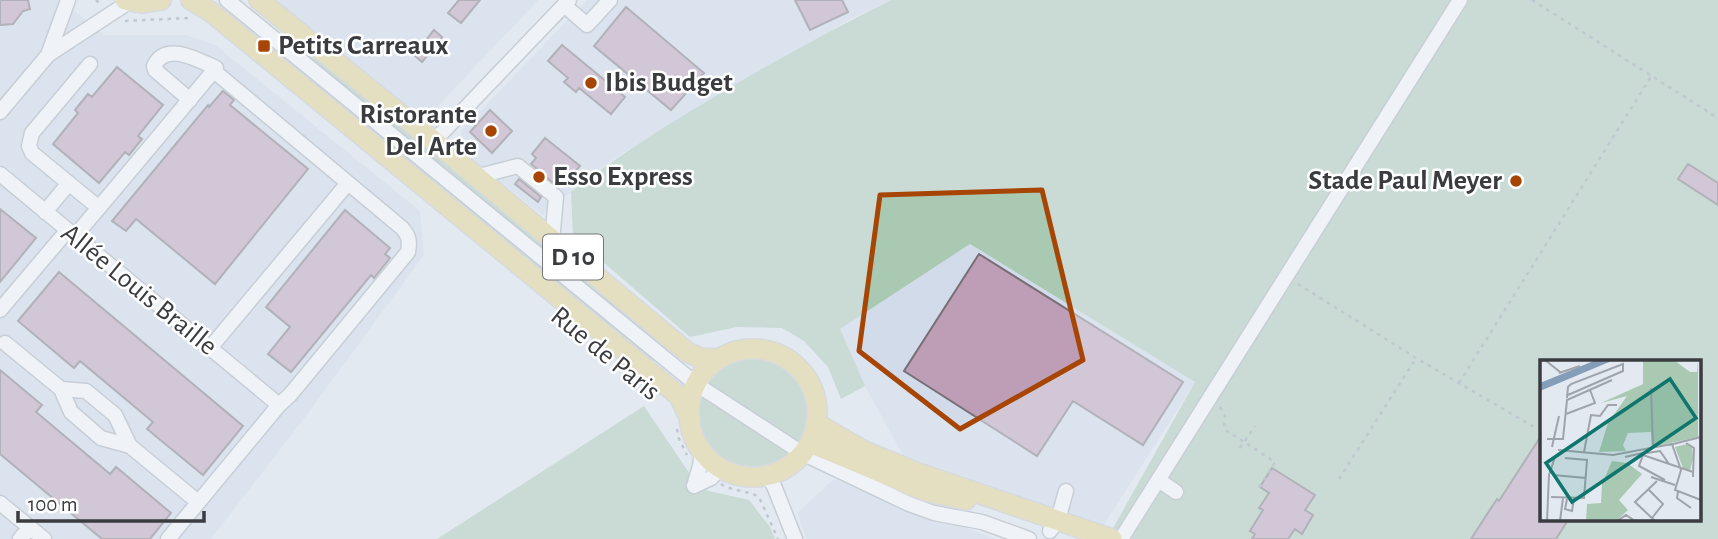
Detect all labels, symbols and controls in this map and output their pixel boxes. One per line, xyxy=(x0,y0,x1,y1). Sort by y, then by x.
place label: Petits Carreaux xyxy=(278,32,449,60)
marker: Petits Carreaux xyxy=(256,38,272,54)
place label: Ibis Budget xyxy=(605,69,733,97)
marker: Ibis Budget xyxy=(583,75,599,91)
place label: Ristorante Del Arte xyxy=(359,101,477,161)
marker: Ristorante Del Arte xyxy=(483,123,499,139)
place label: Esso Express xyxy=(553,163,693,191)
place label: Stade Paul Meyer xyxy=(1308,167,1502,195)
marker: Esso Express xyxy=(531,169,547,185)
marker: Stade Paul Meyer xyxy=(1508,173,1524,189)
street label: Allée Louis Braille xyxy=(56,219,222,361)
road number: D 10 xyxy=(543,234,603,280)
street label: Rue de Paris xyxy=(545,302,665,406)
inset map xyxy=(1540,360,1700,522)
scale bar xyxy=(18,480,203,524)
text: 100 m xyxy=(28,494,78,515)

